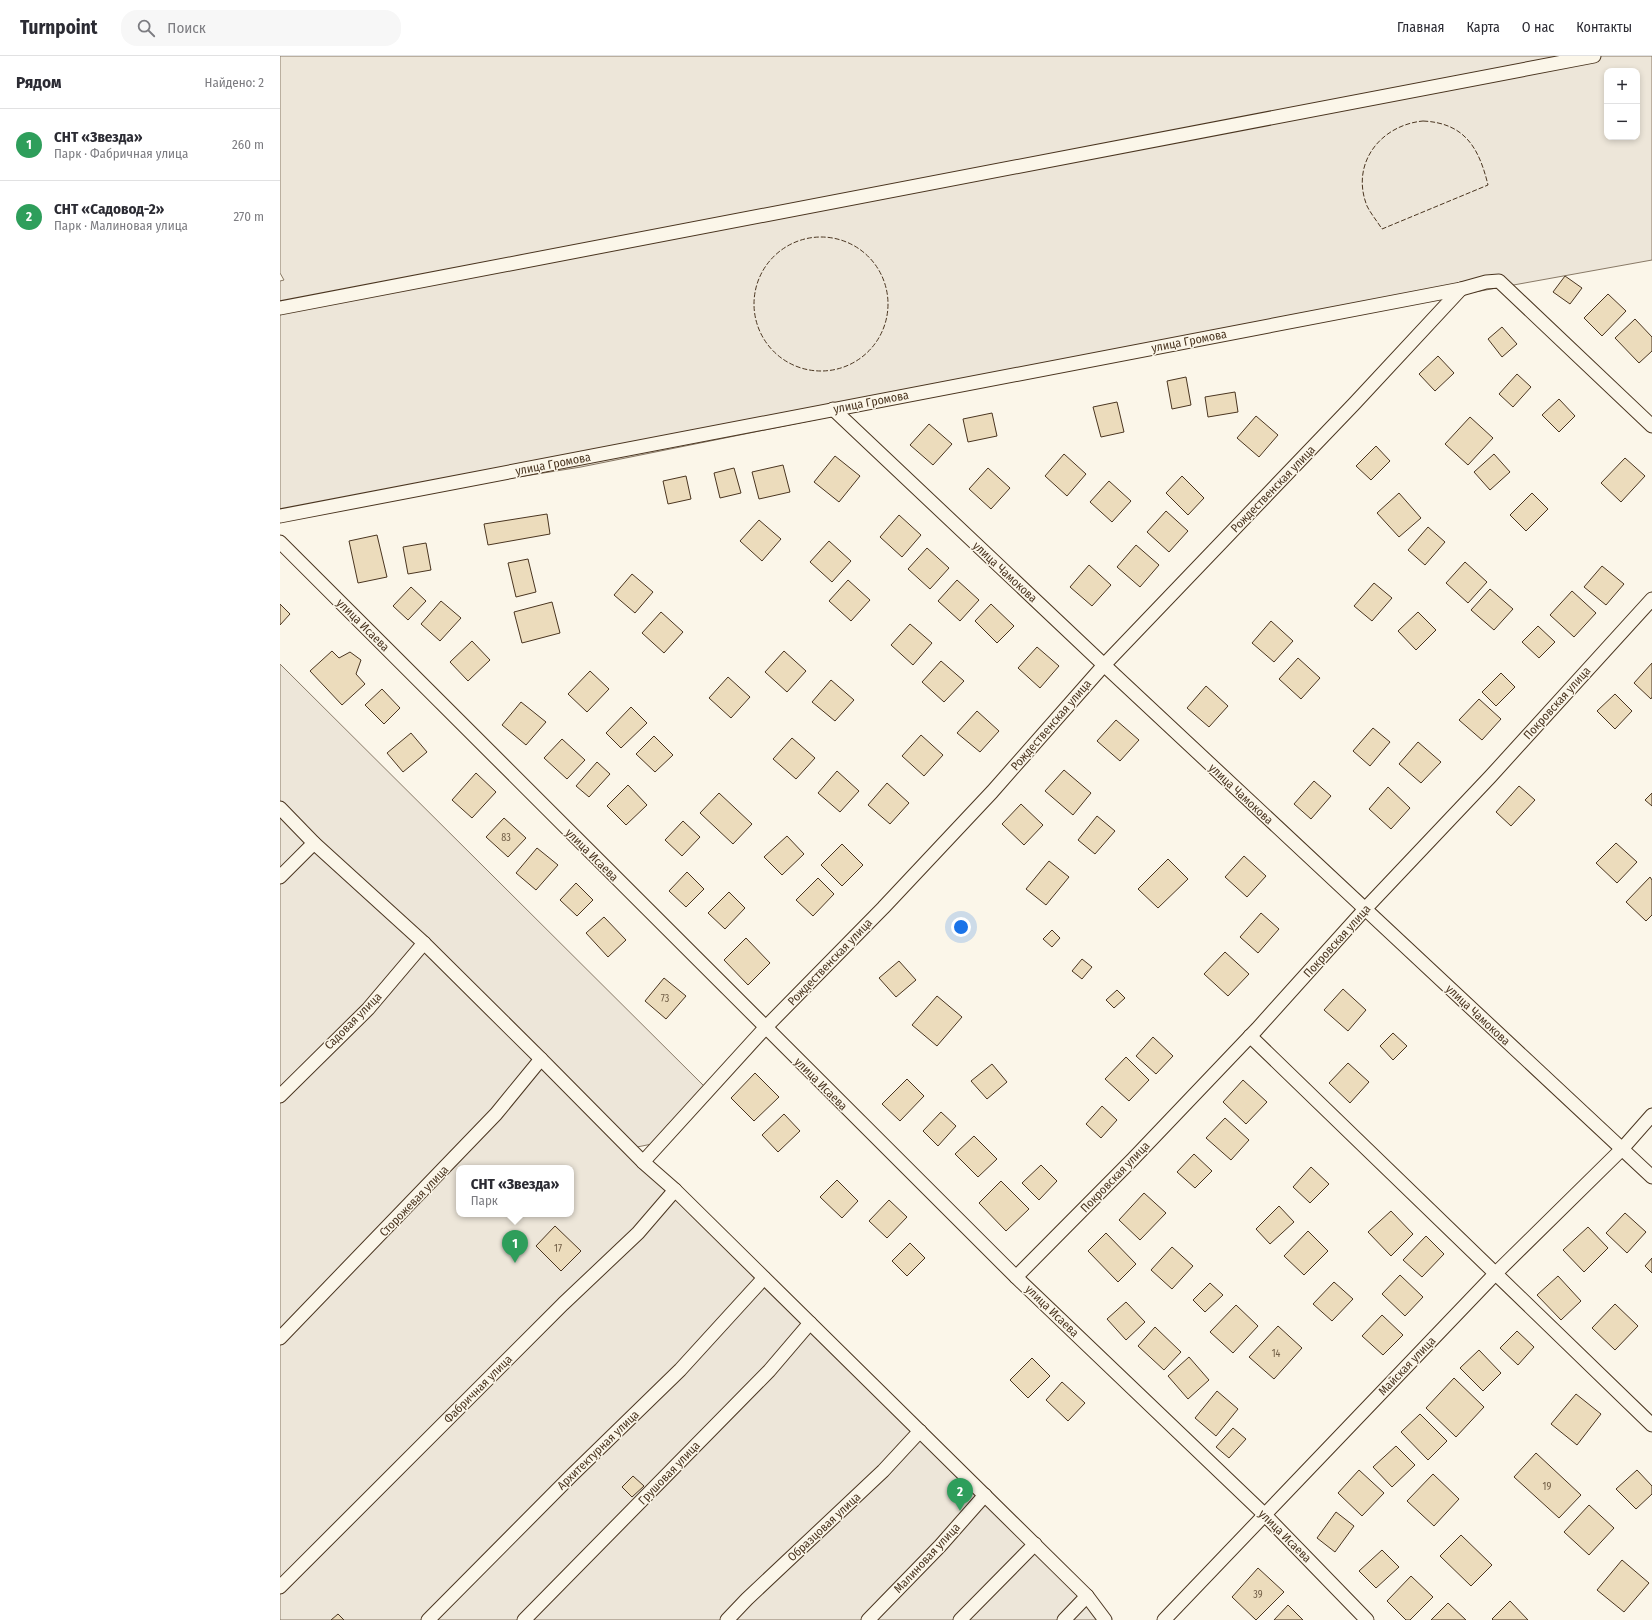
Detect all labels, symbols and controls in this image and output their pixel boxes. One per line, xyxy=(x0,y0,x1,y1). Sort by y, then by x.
search box xyxy=(121,10,401,46)
text: Turnpoint xyxy=(20,16,97,39)
icon: search xyxy=(135,17,157,39)
text: Поиск xyxy=(167,19,206,37)
text: Главная xyxy=(1397,19,1444,36)
text: Карта xyxy=(1466,19,1500,36)
text: О нас xyxy=(1522,19,1554,36)
text: Контакты xyxy=(1576,19,1632,36)
map controls xyxy=(1604,68,1640,140)
button: + xyxy=(1604,68,1640,104)
text: Рядом xyxy=(16,72,61,93)
text: Найдено: 2 xyxy=(205,75,264,90)
button: − xyxy=(1604,104,1640,140)
text: СНТ «Звезда» xyxy=(54,128,143,146)
text: 1 xyxy=(26,137,32,152)
text: 260 m xyxy=(232,137,264,152)
text: Парк · Фабричная улица xyxy=(54,146,188,161)
text: СНТ «Садовод-2» xyxy=(54,200,164,218)
text: 2 xyxy=(26,209,32,224)
text: 270 m xyxy=(233,209,264,224)
text: Парк · Малиновая улица xyxy=(54,218,188,233)
street label: улица Громова xyxy=(1150,327,1228,355)
street label: улица Громова xyxy=(832,388,910,416)
street label: Рождественская улица xyxy=(1228,443,1318,535)
street label: улица Громова xyxy=(514,450,592,478)
street label: улица Чамокова xyxy=(970,539,1040,605)
street label: улица Исаева xyxy=(334,596,392,654)
street label: Покровская улица xyxy=(1521,664,1593,742)
street label: Рождественская улица xyxy=(1008,677,1094,773)
street label: улица Чамокова xyxy=(1206,761,1276,827)
street label: улица Исаева xyxy=(563,826,621,884)
house number: 83 xyxy=(501,832,511,844)
street label: Покровская улица xyxy=(1301,902,1373,980)
street label: Рождественская улица xyxy=(785,916,875,1008)
your location xyxy=(951,917,971,937)
street label: улица Чамокова xyxy=(1443,982,1513,1048)
street label: Садовая улица xyxy=(322,990,384,1052)
house number: 73 xyxy=(661,993,670,1005)
street label: улица Исаева xyxy=(792,1055,850,1113)
street label: Покровская улица xyxy=(1078,1139,1152,1215)
street label: Сторожевая улица xyxy=(377,1163,451,1239)
popup xyxy=(456,1165,574,1217)
text: СНТ «Звезда» xyxy=(471,1175,559,1193)
text: Парк xyxy=(471,1193,498,1208)
pin: 1 xyxy=(502,1230,528,1263)
house number: 17 xyxy=(554,1243,562,1255)
street label: улица Исаева xyxy=(1022,1282,1082,1340)
street label: Майская улица xyxy=(1376,1334,1439,1398)
house number: 14 xyxy=(1272,1348,1281,1360)
street label: Фабричная улица xyxy=(441,1352,515,1426)
street label: Архитектурная улица xyxy=(554,1407,642,1493)
street label: Грушовая улица xyxy=(635,1438,703,1508)
pin: 2 xyxy=(947,1478,973,1511)
house number: 19 xyxy=(1543,1481,1552,1493)
street label: Образцовая улица xyxy=(785,1490,863,1564)
street label: улица Исаева xyxy=(1256,1507,1314,1565)
street label: Малиновая улица xyxy=(891,1520,963,1596)
house number: 39 xyxy=(1253,1589,1263,1601)

